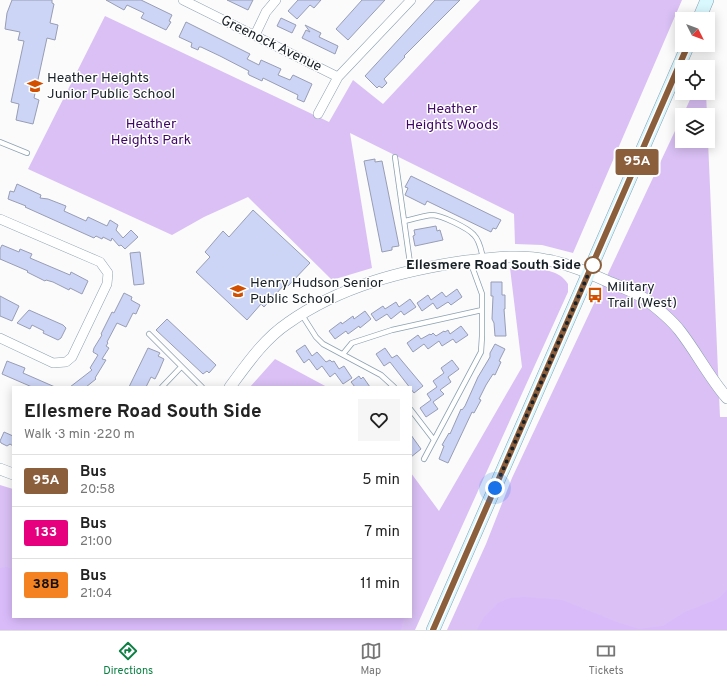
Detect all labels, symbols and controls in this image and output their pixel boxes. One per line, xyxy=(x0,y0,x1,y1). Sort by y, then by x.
street label: Greenock Avenue xyxy=(218,12,324,76)
north arrow xyxy=(675,12,715,52)
map controls xyxy=(675,12,715,148)
button: locate xyxy=(675,60,715,100)
place label: Heather Heights Junior Public School xyxy=(47,70,175,103)
school or university icon: Heather Heights Junior Public School xyxy=(26,77,44,95)
park label: Heather Heights Woods xyxy=(405,101,499,134)
button: layers xyxy=(675,108,715,148)
park label: Heather Heights Park xyxy=(111,116,191,149)
line badge: 95A xyxy=(614,149,660,175)
text: 95A xyxy=(624,153,650,170)
marker: Ellesmere Road South Side xyxy=(584,256,602,274)
place label: Ellesmere Road South Side xyxy=(406,257,581,274)
place label: Henry Hudson Senior Public School xyxy=(250,275,384,308)
place label: Military Trail (West) xyxy=(607,279,677,312)
school or university icon: Henry Hudson Senior Public School xyxy=(229,282,247,300)
bus stop icon: Military Trail (West) xyxy=(586,286,604,304)
button: heart xyxy=(358,399,400,441)
text: Ellesmere Road South Side xyxy=(24,400,262,424)
text: Walk · 3 min · 220 m xyxy=(24,427,135,443)
text: Bus xyxy=(80,463,107,482)
text: 5 min xyxy=(362,471,400,490)
text: 95A xyxy=(33,472,59,489)
your location xyxy=(485,478,505,498)
text: 20:58 xyxy=(80,482,115,498)
text: Bus xyxy=(80,515,107,534)
text: 7 min xyxy=(364,523,400,542)
text: 133 xyxy=(35,524,57,541)
text: 21:00 xyxy=(80,534,112,550)
text: Bus xyxy=(80,567,107,586)
text: 11 min xyxy=(360,575,400,594)
text: 38B xyxy=(33,576,59,593)
text: 21:04 xyxy=(80,586,112,602)
tab: Directions xyxy=(103,640,153,678)
tab: Map xyxy=(360,640,382,678)
tab: Tickets xyxy=(588,640,624,678)

